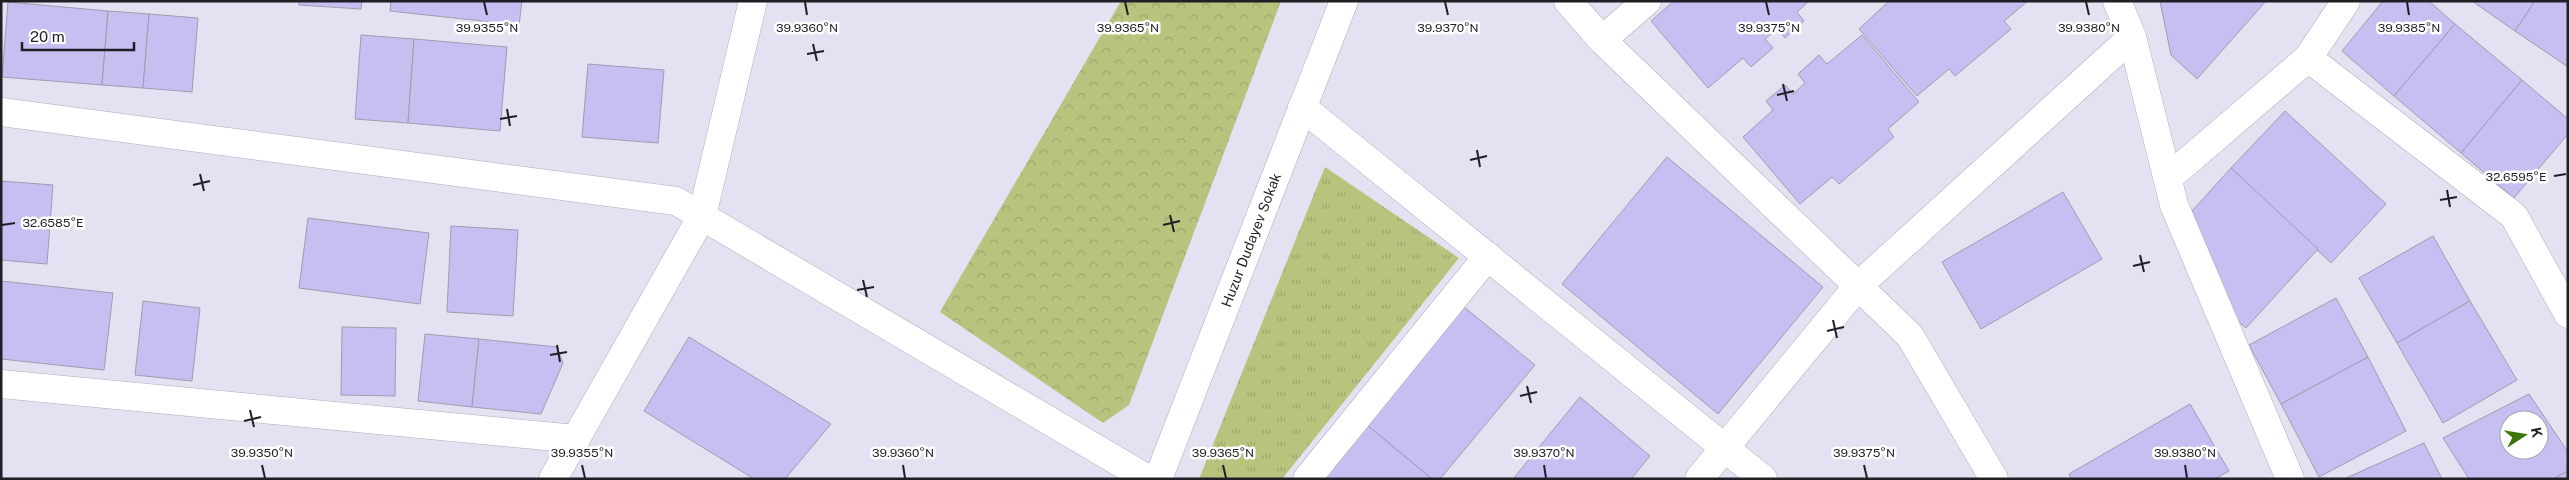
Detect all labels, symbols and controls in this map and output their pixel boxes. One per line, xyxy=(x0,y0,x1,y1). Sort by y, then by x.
scale bar xyxy=(22,20,135,52)
text: 39.9355°N xyxy=(456,21,518,35)
text: 39.9360°N xyxy=(776,21,838,35)
text: 39.9365°N xyxy=(1097,21,1159,35)
text: 39.9370°N xyxy=(1417,21,1479,35)
text: 39.9375°N xyxy=(1738,21,1800,35)
text: 39.9380°N xyxy=(2058,21,2120,35)
text: 39.9385°N xyxy=(2378,21,2440,35)
text: 20 m xyxy=(30,28,65,45)
text: 32.6595°E xyxy=(2486,170,2546,184)
street label: Huzur Dudayev Sokak xyxy=(1218,171,1284,309)
text: 32.6585°E xyxy=(22,216,84,230)
north arrow xyxy=(2499,410,2549,460)
text: K xyxy=(2528,426,2546,439)
text: 39.9350°N xyxy=(231,446,293,460)
text: 39.9355°N xyxy=(551,446,613,460)
text: 39.9360°N xyxy=(872,446,934,460)
text: 39.9365°N xyxy=(1192,446,1254,460)
text: 39.9370°N xyxy=(1513,446,1575,460)
text: 39.9375°N xyxy=(1833,446,1895,460)
text: 39.9380°N xyxy=(2154,446,2216,460)

